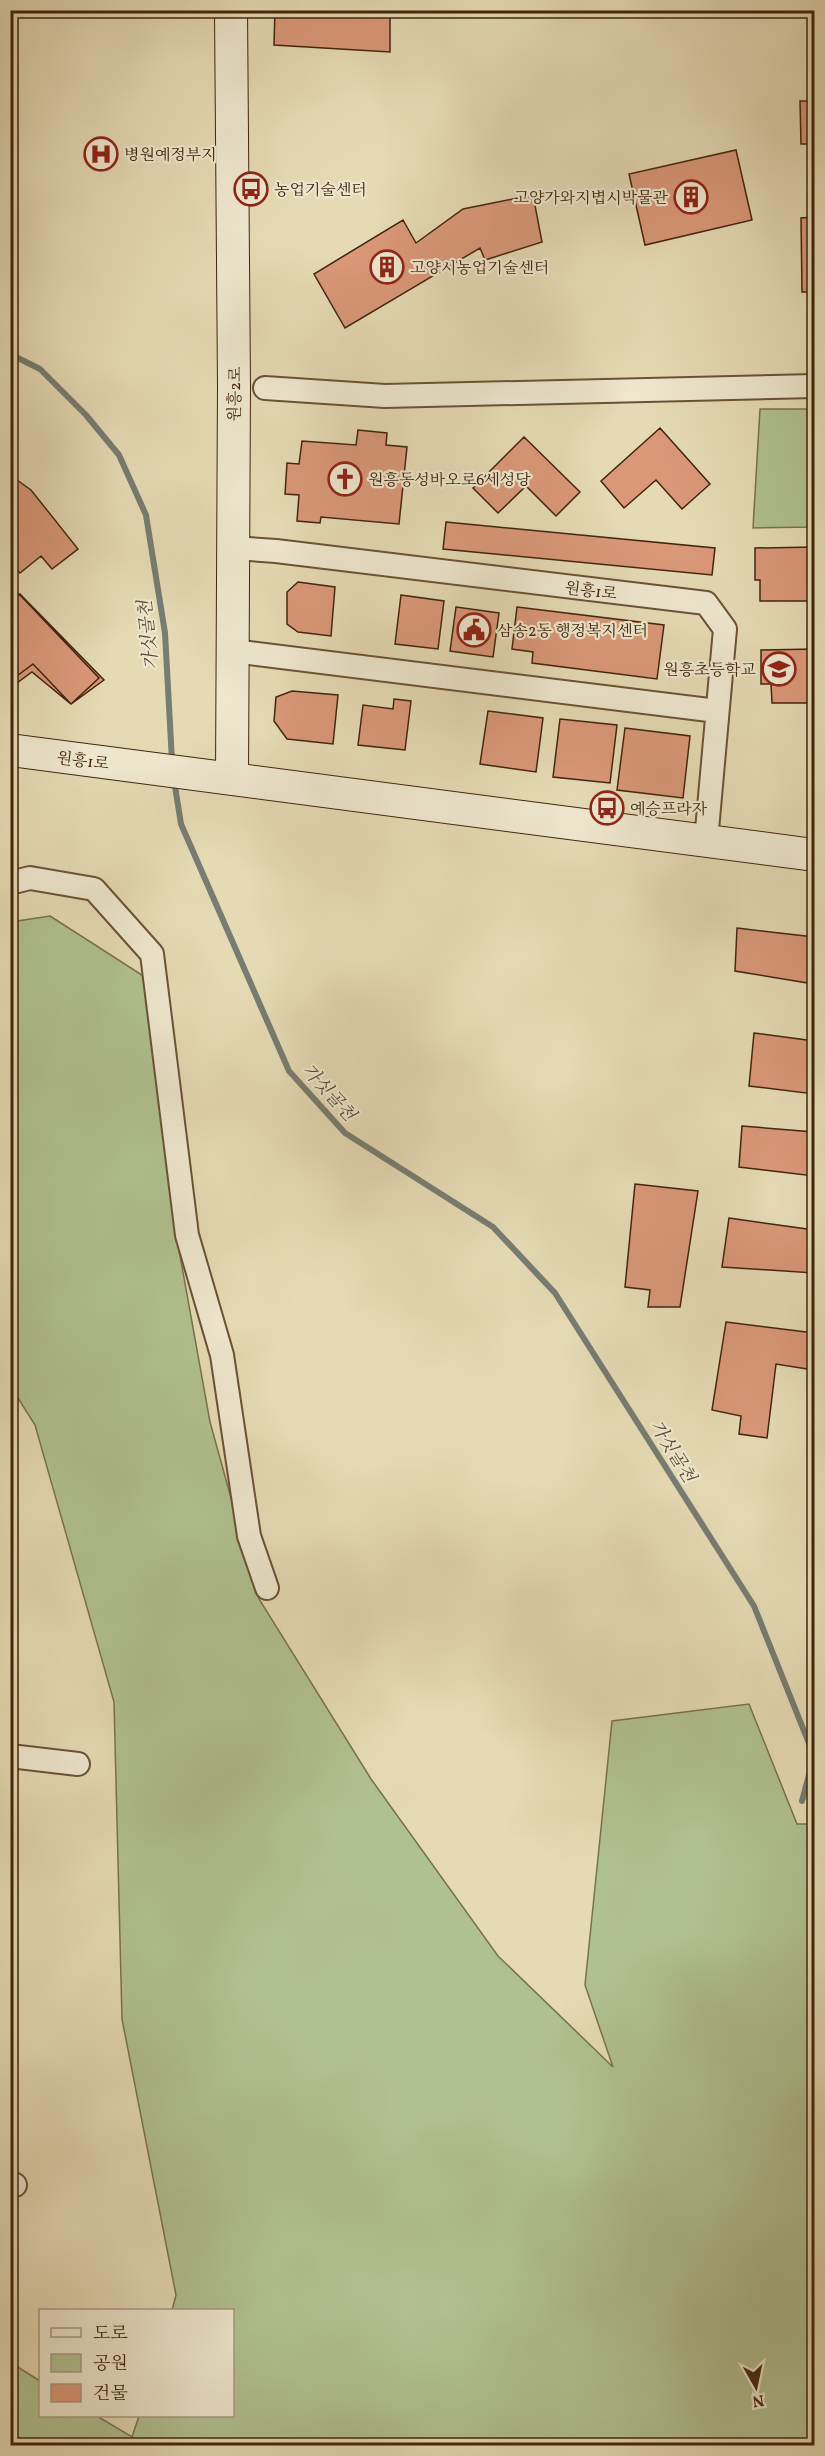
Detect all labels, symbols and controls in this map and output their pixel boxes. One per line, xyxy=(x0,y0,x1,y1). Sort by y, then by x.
hospital icon: 병원예정부지 xyxy=(83,136,119,172)
place label: 병원예정부지 xyxy=(124,145,217,167)
bus stop icon: 농업기술센터 xyxy=(233,171,269,207)
building icon: 고양가와지볍시박물관 xyxy=(673,179,709,215)
place label: 농업기술센터 xyxy=(274,180,367,202)
place label: 고양가와지볍시박물관 xyxy=(513,188,669,210)
building icon: 고양시농업기술센터 xyxy=(369,249,405,285)
place label: 고양시농업기술센터 xyxy=(410,258,549,280)
street label: 원흥2로 xyxy=(225,366,247,422)
church icon: 원흥동성바오로6세성당 xyxy=(327,461,363,497)
place label: 원흥동성바오로6세성당 xyxy=(368,470,531,492)
street label: 원흥1로 xyxy=(563,578,619,606)
water label: 가싯골천 xyxy=(133,597,166,671)
public building icon: 삼송2동 행정복지센터 xyxy=(456,612,492,648)
place label: 삼송2동 행정복지센터 xyxy=(497,621,648,643)
school or university icon: 원흥초등학교 xyxy=(761,651,797,687)
place label: 원흥초등학교 xyxy=(663,660,756,682)
street label: 원흥1로 xyxy=(55,748,111,776)
bus stop icon: 예승프라자 xyxy=(589,790,625,826)
place label: 예승프라자 xyxy=(630,799,708,821)
water label: 가싯골천 xyxy=(295,1059,362,1128)
water label: 가싯골천 xyxy=(643,1416,702,1489)
legend xyxy=(39,2309,234,2417)
text: 도로 xyxy=(93,2322,128,2347)
text: 공원 xyxy=(93,2352,128,2377)
north arrow xyxy=(726,2357,786,2417)
text: 건물 xyxy=(93,2382,128,2407)
text: N xyxy=(750,2388,765,2412)

